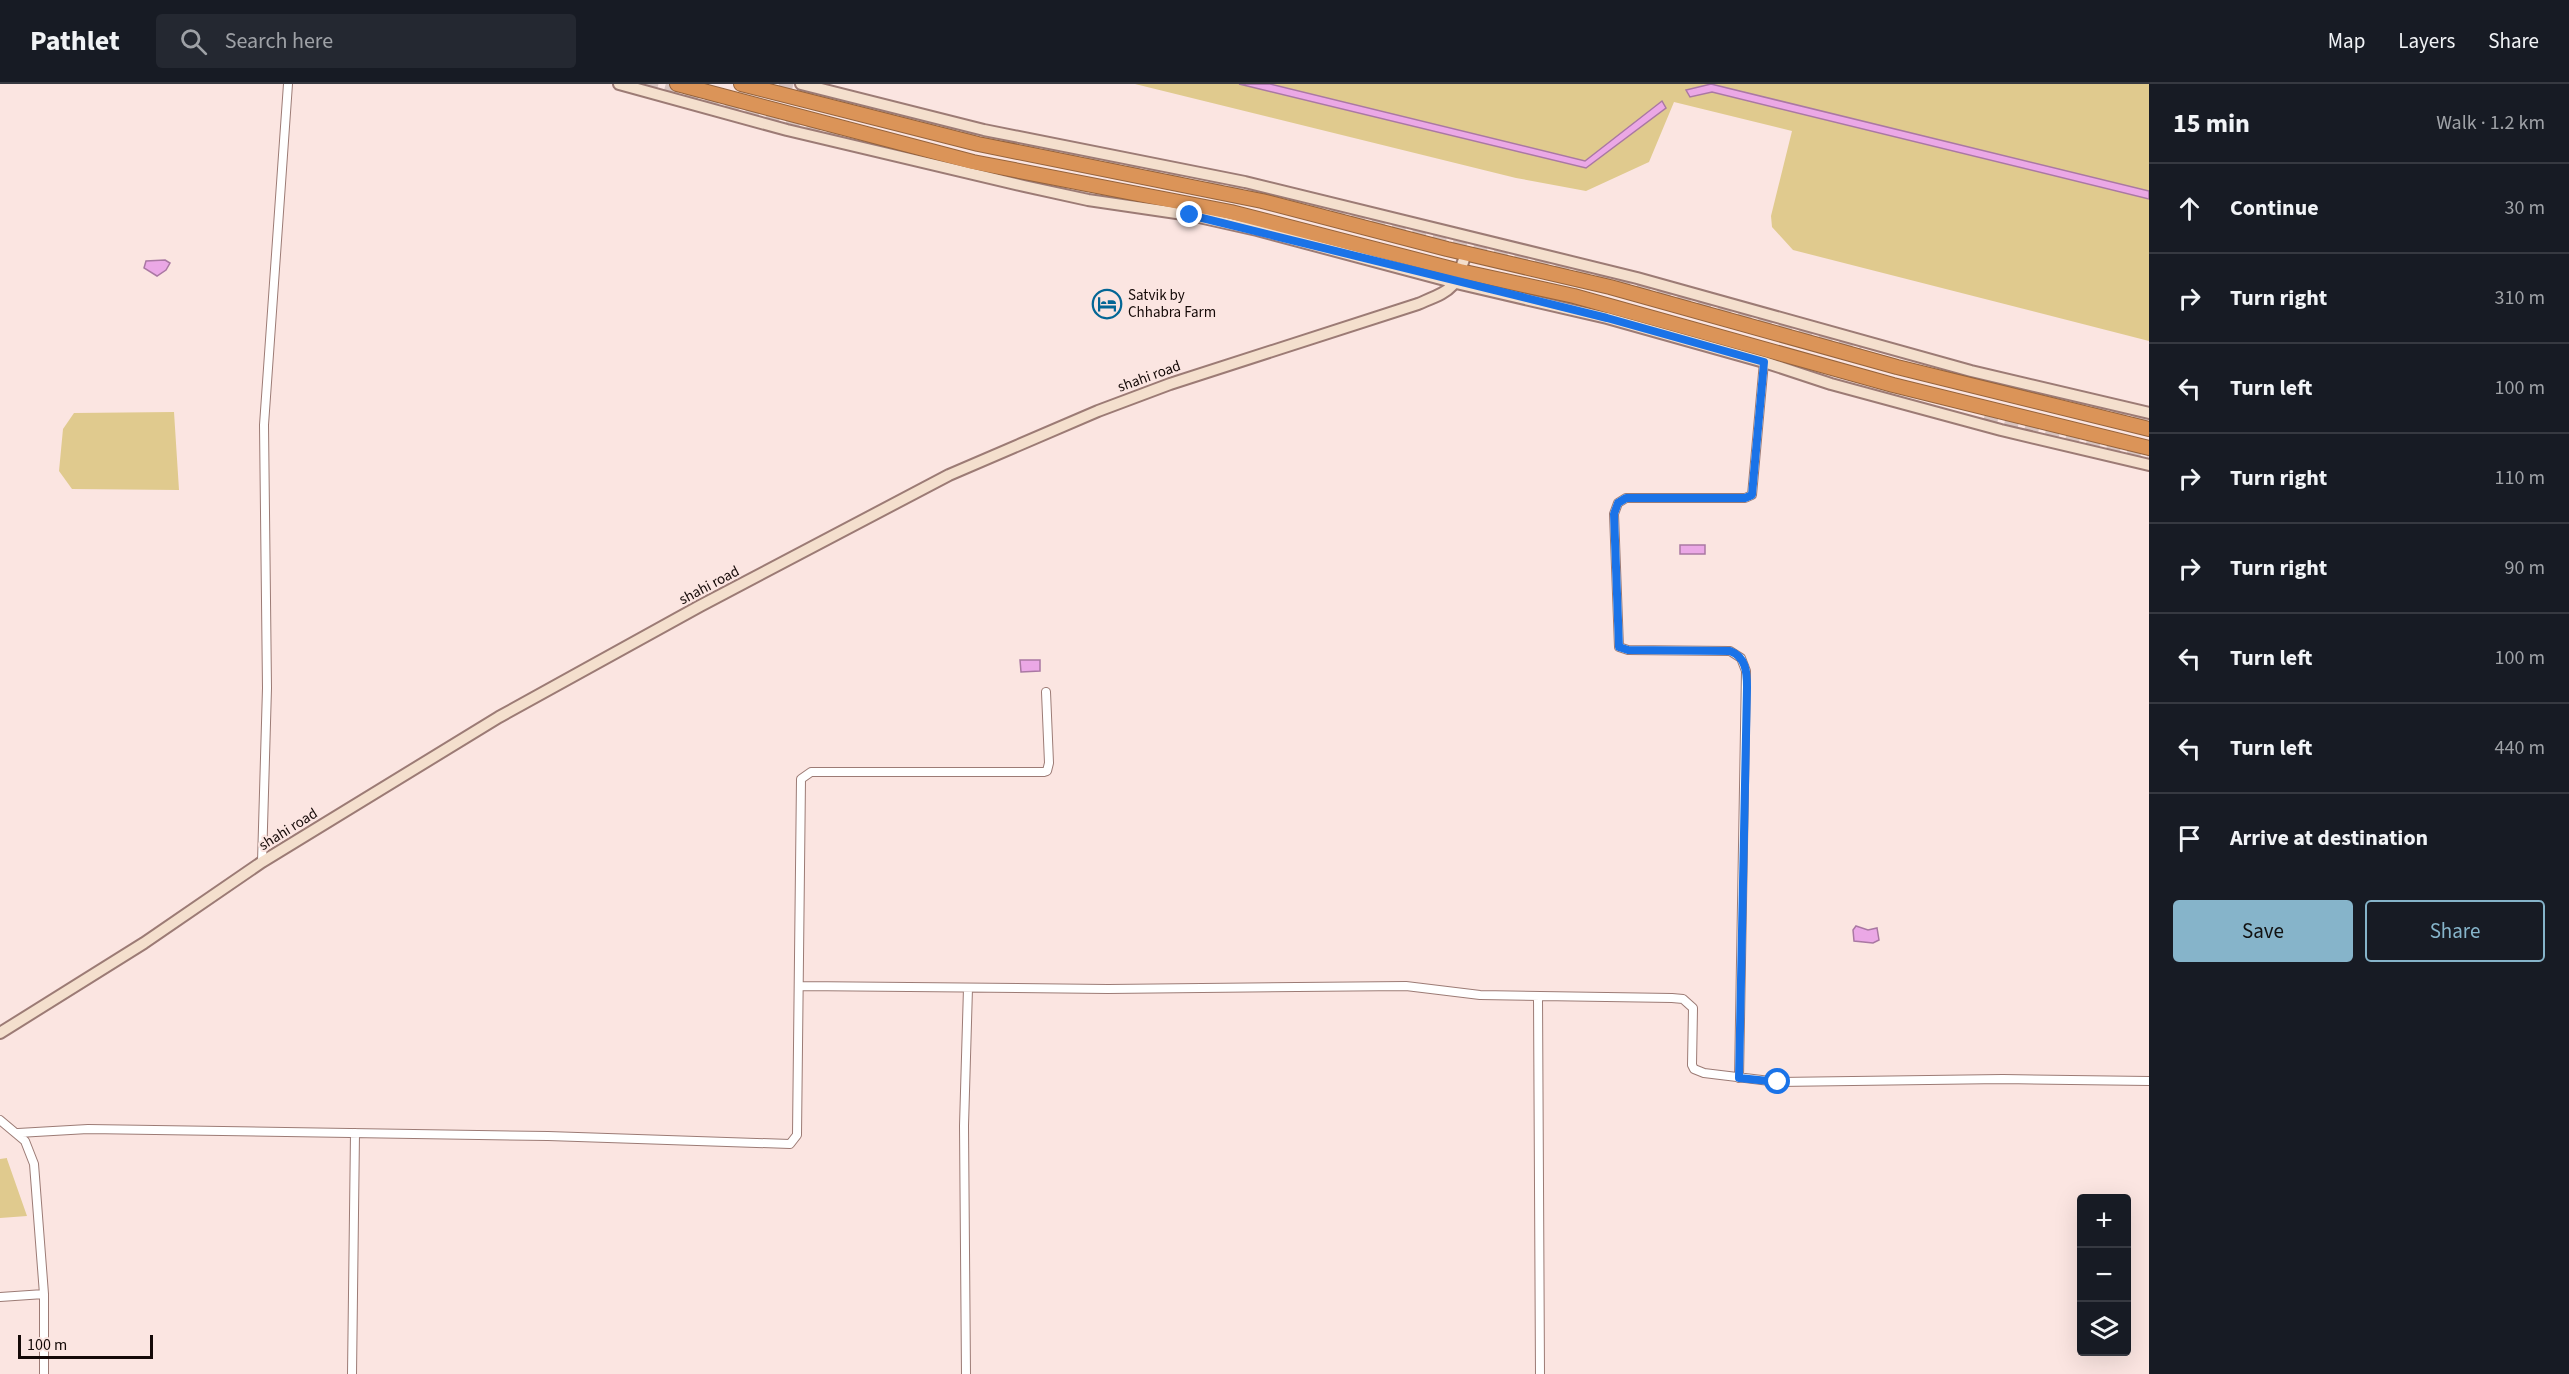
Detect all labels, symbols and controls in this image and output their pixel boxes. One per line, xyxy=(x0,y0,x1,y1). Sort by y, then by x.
search box xyxy=(156,14,576,68)
text: Pathlet xyxy=(30,21,120,61)
icon: search xyxy=(177,25,210,58)
text: Search here xyxy=(225,25,333,57)
text: Map xyxy=(2328,26,2365,56)
text: Layers xyxy=(2398,26,2455,56)
text: Share xyxy=(2488,26,2539,56)
text: 15 min xyxy=(2173,105,2250,142)
text: Walk · 1.2 km xyxy=(2436,109,2545,137)
icon: ahead xyxy=(2173,192,2206,225)
text: Continue xyxy=(2230,192,2319,224)
text: 30 m xyxy=(2505,194,2545,222)
route end xyxy=(1176,201,1202,227)
icon: right xyxy=(2173,282,2206,315)
text: Turn right xyxy=(2230,282,2327,314)
text: 310 m xyxy=(2495,284,2545,312)
place label: Satvik by Chhabra Farm xyxy=(1128,285,1216,323)
hotel icon: Satvik by Chhabra Farm xyxy=(1091,288,1123,320)
street label: shahi road xyxy=(1115,355,1184,398)
icon: left xyxy=(2173,372,2206,405)
text: Turn left xyxy=(2230,372,2312,404)
text: 100 m xyxy=(2495,374,2545,402)
icon: right xyxy=(2173,462,2206,495)
text: Turn right xyxy=(2230,462,2327,494)
text: 110 m xyxy=(2495,464,2545,492)
icon: right xyxy=(2173,552,2206,585)
text: Turn right xyxy=(2230,552,2327,584)
text: 90 m xyxy=(2505,554,2545,582)
street label: shahi road xyxy=(675,561,743,610)
icon: left xyxy=(2173,642,2206,675)
text: Turn left xyxy=(2230,642,2312,674)
text: 100 m xyxy=(2495,644,2545,672)
icon: left xyxy=(2173,732,2206,765)
text: Turn left xyxy=(2230,732,2312,764)
text: 440 m xyxy=(2495,734,2545,762)
street label: shahi road xyxy=(255,803,322,856)
icon: arrive xyxy=(2173,822,2206,855)
text: Arrive at destination xyxy=(2230,822,2428,854)
button: Save xyxy=(2173,900,2353,962)
button: Share xyxy=(2365,900,2545,962)
route start xyxy=(1764,1068,1790,1094)
map controls xyxy=(2077,1194,2131,1356)
button: + xyxy=(2077,1194,2131,1248)
button: − xyxy=(2077,1248,2131,1302)
button: layers xyxy=(2077,1302,2131,1356)
scale bar xyxy=(18,1332,153,1360)
text: 100 m xyxy=(27,1334,67,1356)

